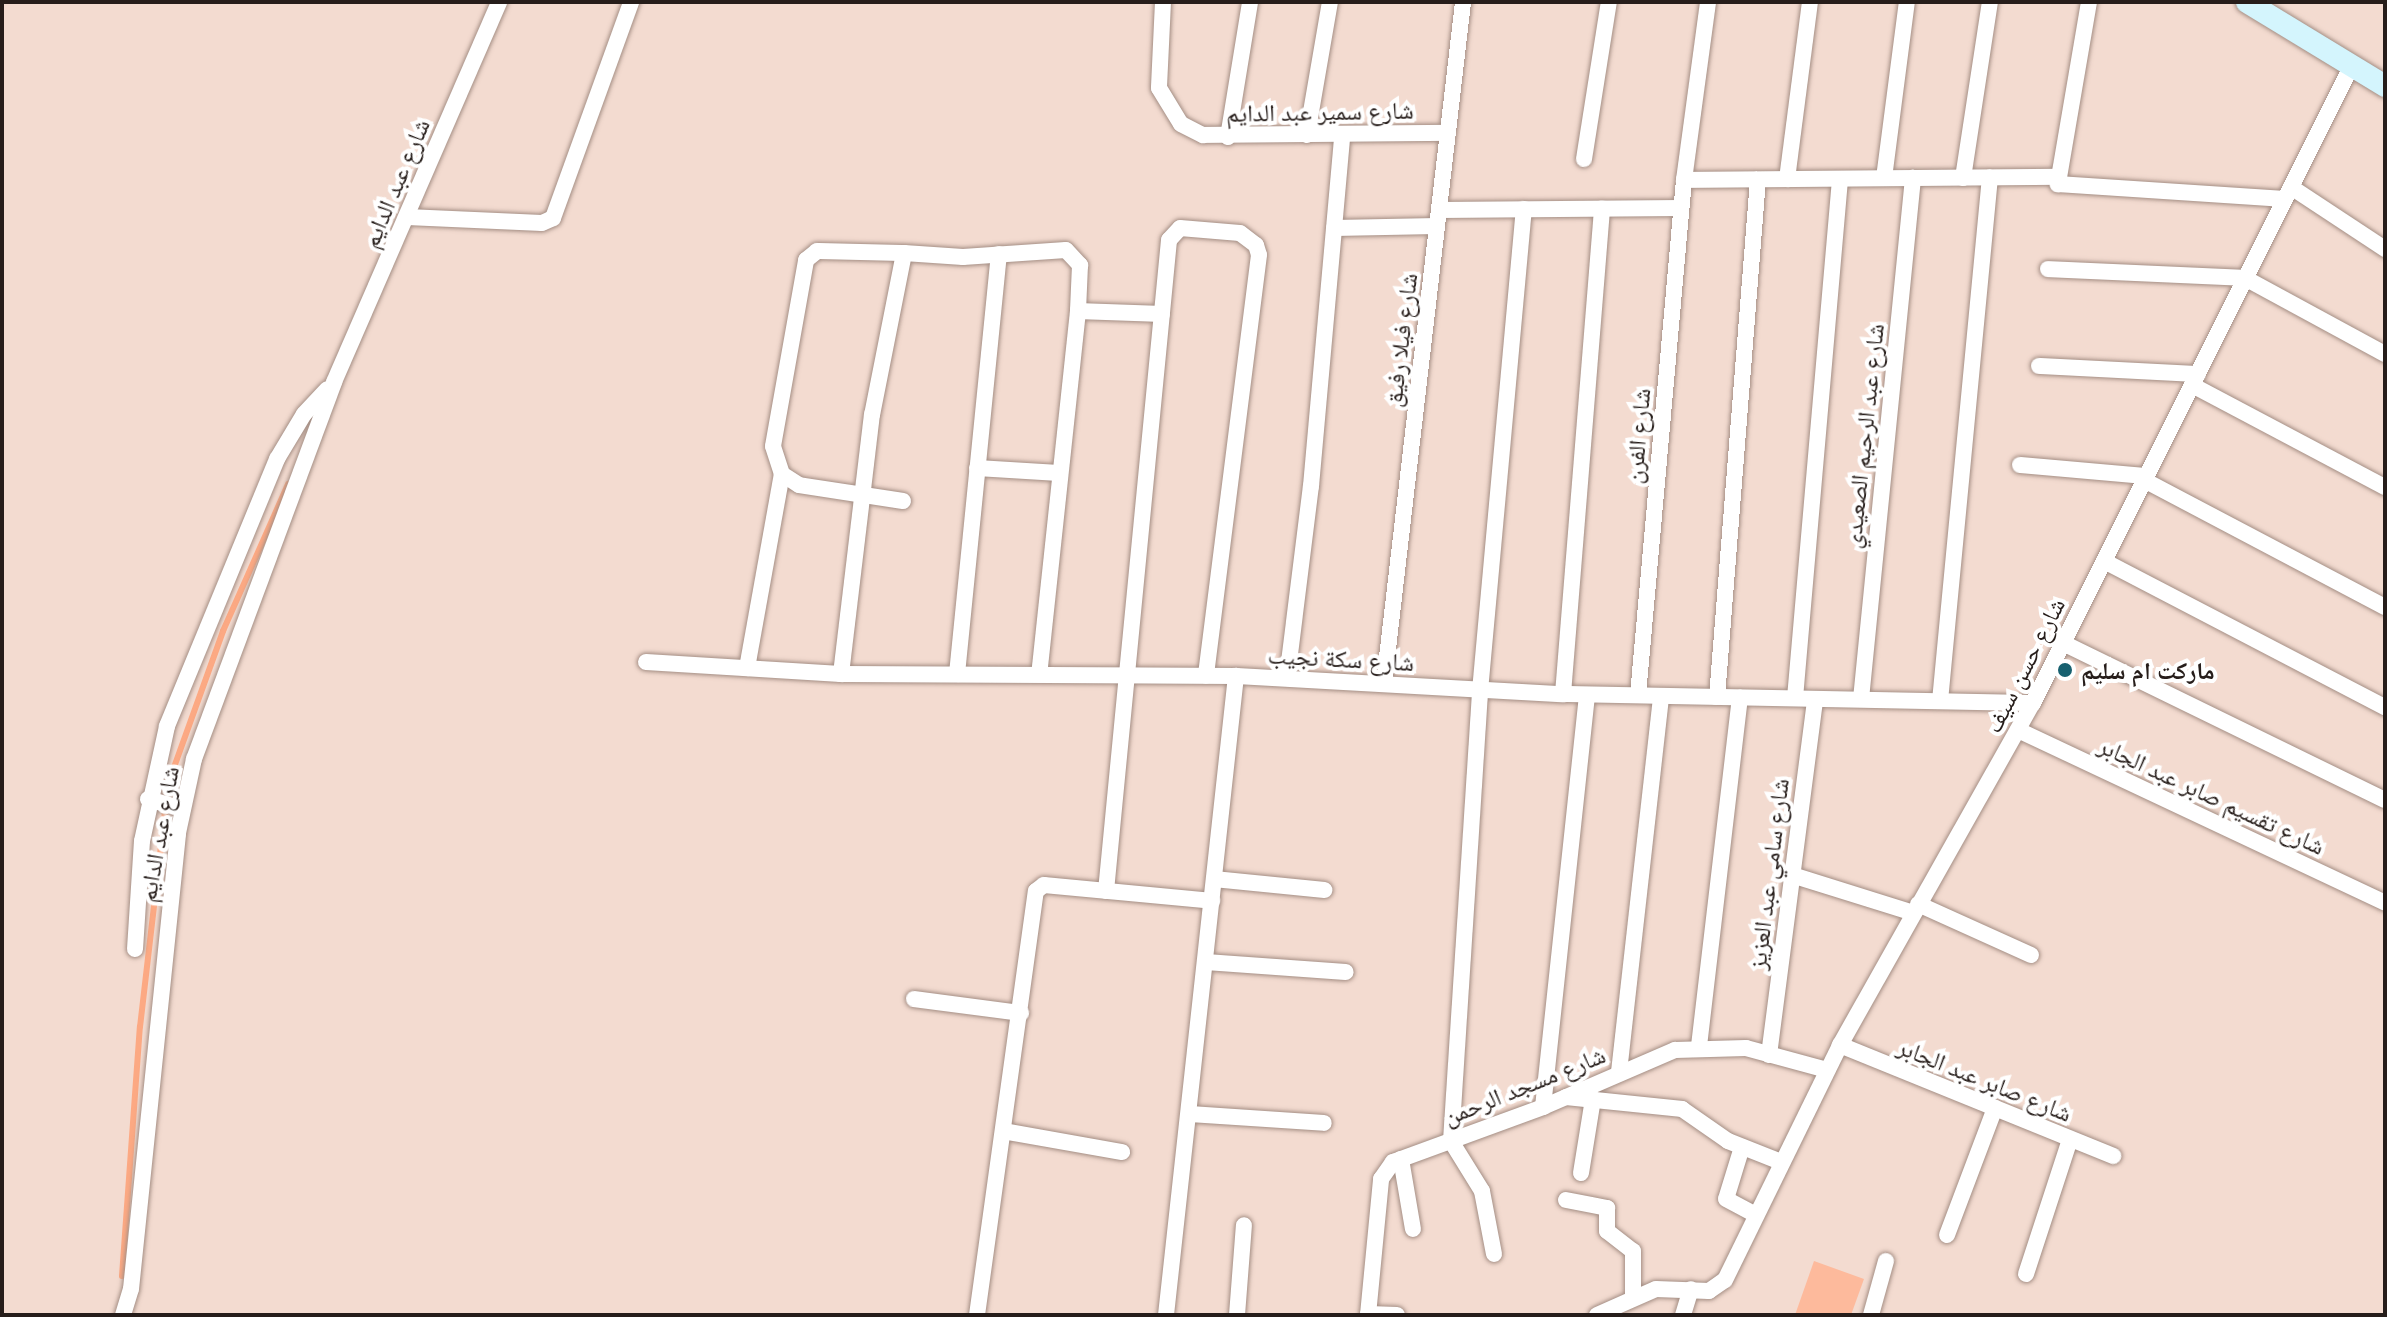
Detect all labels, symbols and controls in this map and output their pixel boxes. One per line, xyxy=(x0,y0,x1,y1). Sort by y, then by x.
street label: شارع سمير عبد الدايم xyxy=(1226,95,1414,127)
street label: شارع عبد الدايم xyxy=(355,114,435,252)
street label: شارع فيلا رفيق xyxy=(1377,271,1423,409)
street label: شارع عبد الرحيم الصعيدي xyxy=(1837,322,1889,550)
street label: شارع الفرن xyxy=(1618,387,1656,485)
street label: شارع حسن سيف xyxy=(1978,593,2070,737)
street label: شارع سكة نجيب xyxy=(1267,640,1415,676)
place label: ماركت ام سليم xyxy=(2081,656,2215,684)
marker: ماركت ام سليم xyxy=(2056,661,2074,679)
street label: شارع تقسيم صابر عبد الجابر xyxy=(2094,730,2330,860)
street label: شارع عبد الدايم xyxy=(132,764,184,904)
street label: شارع سامي عبد العزيز xyxy=(1742,777,1794,971)
street label: شارع صابر عبد الجابر xyxy=(1894,1031,2076,1127)
street label: شارع مسجد الرحمن xyxy=(1439,1039,1609,1131)

